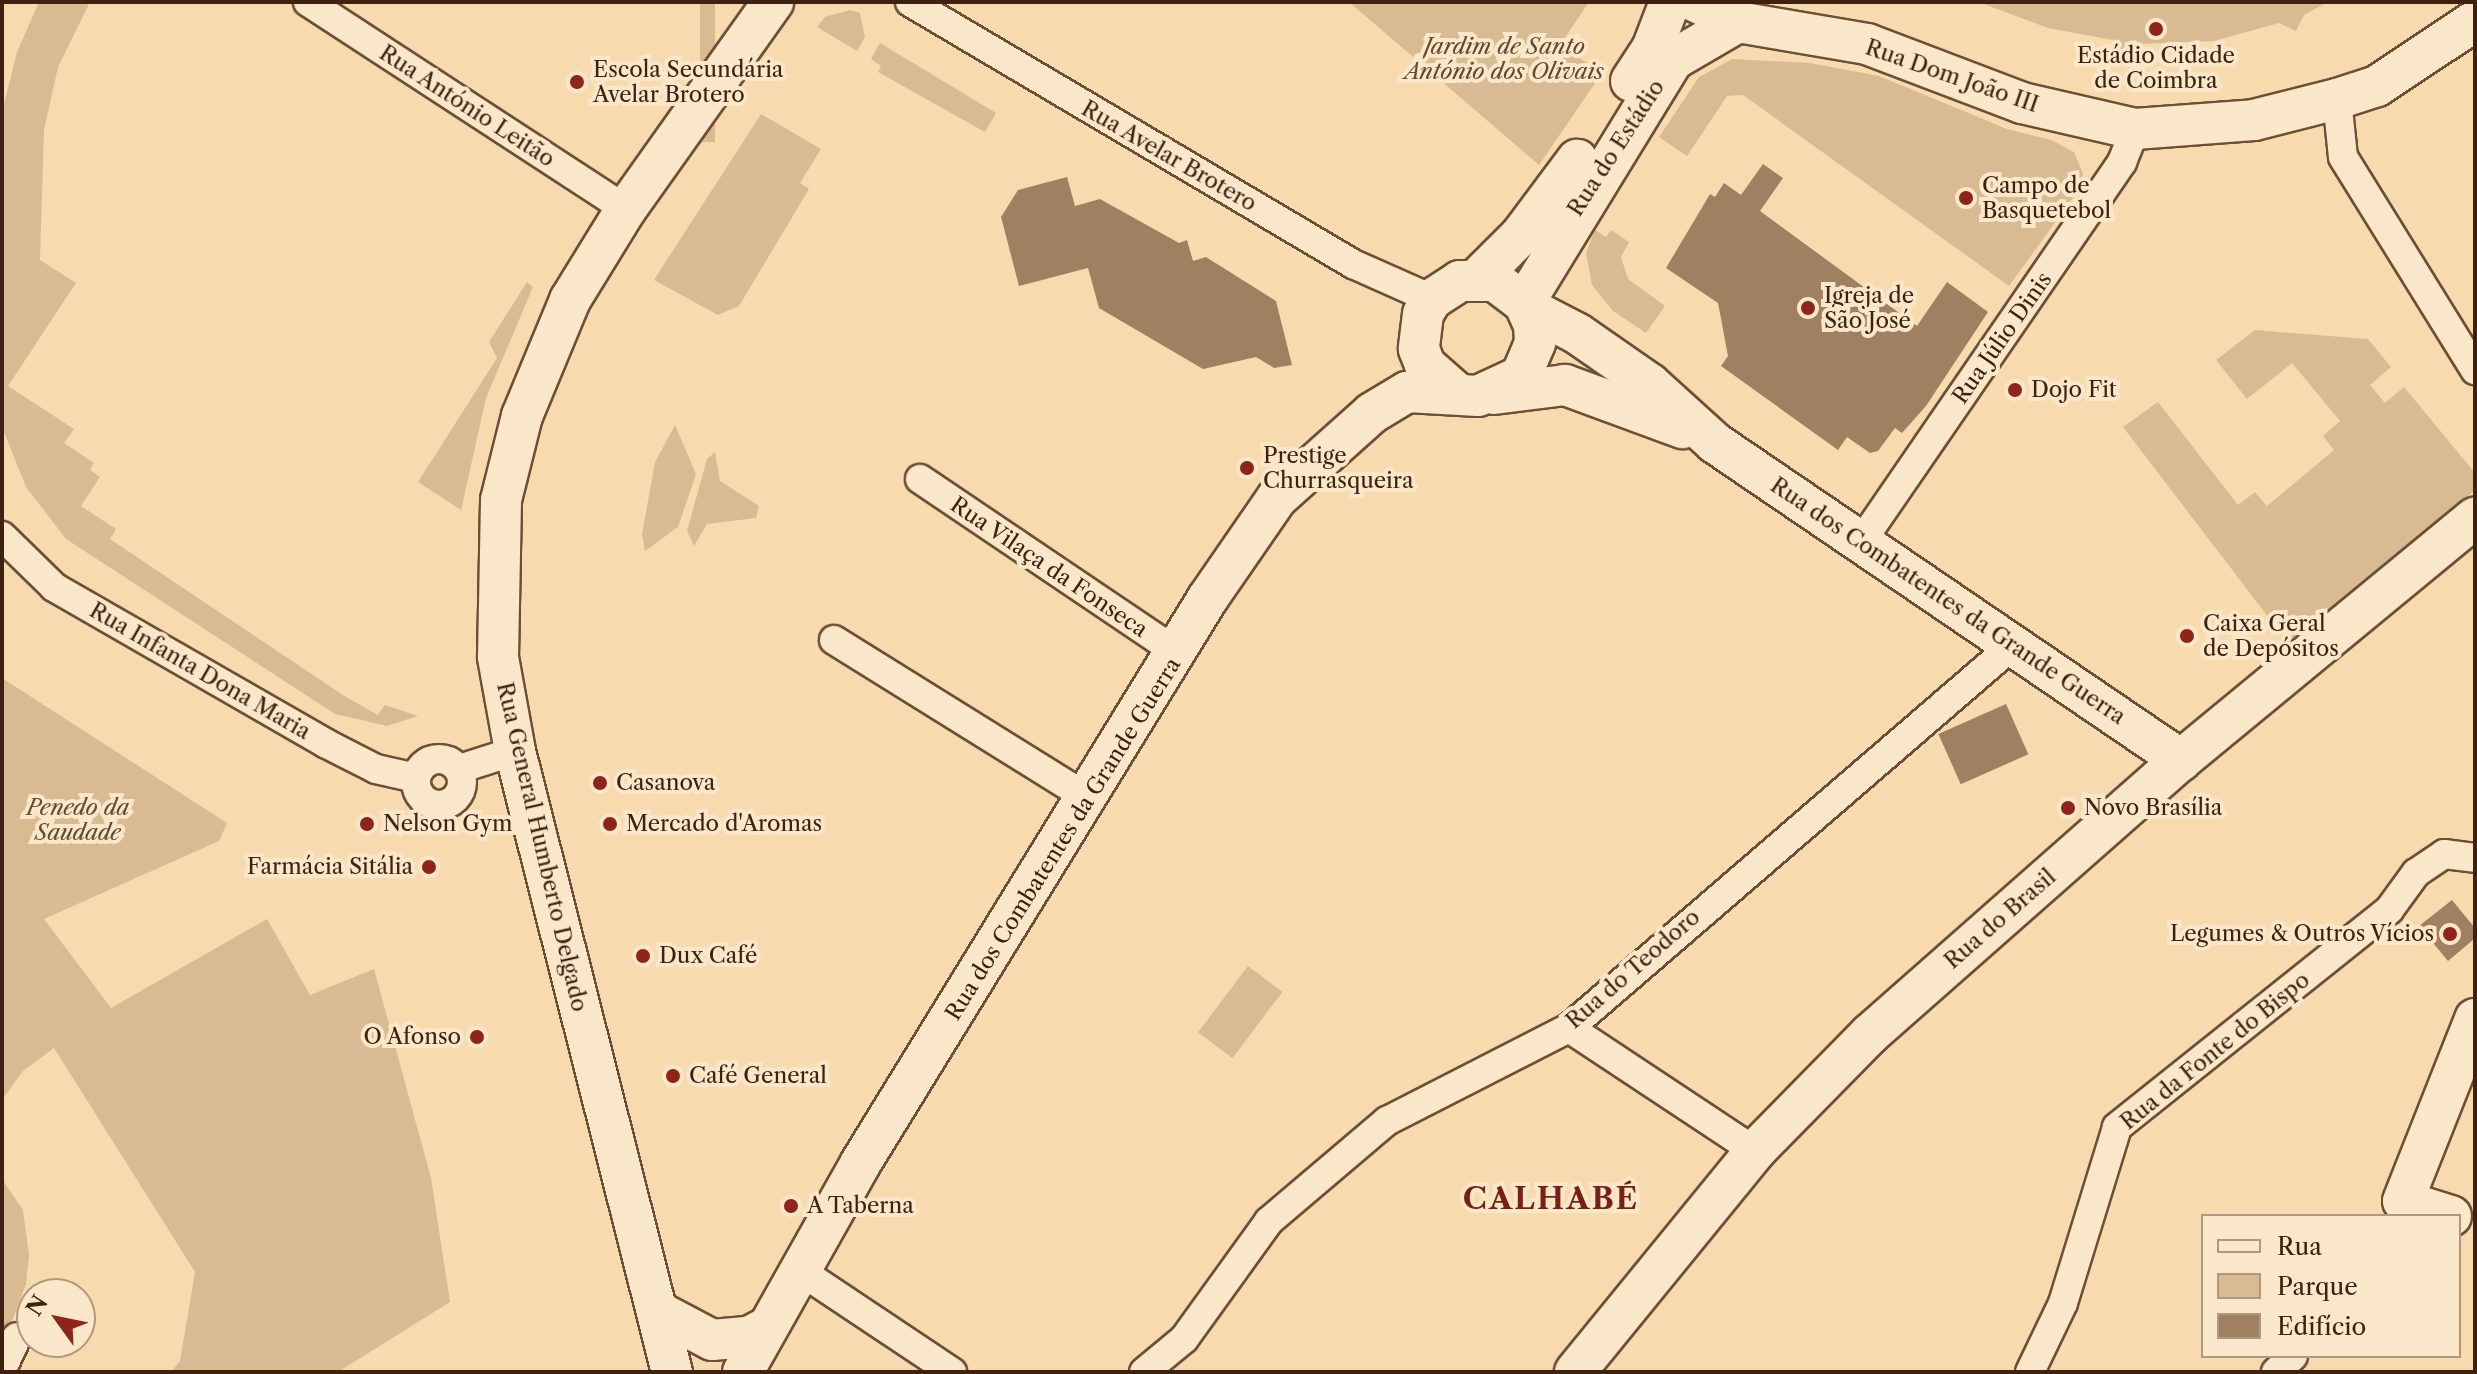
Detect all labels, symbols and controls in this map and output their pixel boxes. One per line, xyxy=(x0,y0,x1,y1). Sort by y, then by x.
marker: Estádio Cidade de Coimbra xyxy=(2147,20,2165,38)
park label: Jardim de Santo António dos Olivais xyxy=(1404,33,1604,84)
street label: Rua Dom João III xyxy=(1862,34,2042,118)
street label: Rua António Leitão xyxy=(374,39,560,173)
place label: Estádio Cidade de Coimbra xyxy=(2077,42,2235,94)
place label: Escola Secundária Avelar Brotero xyxy=(593,56,784,108)
marker: Escola Secundária Avelar Brotero xyxy=(568,73,586,91)
street label: Rua do Estádio xyxy=(1562,75,1670,221)
street label: Rua Avelar Brotero xyxy=(1076,95,1262,217)
place label: Campo de Basquetebol xyxy=(1982,172,2111,224)
marker: Campo de Basquetebol xyxy=(1957,189,1975,207)
street label: Rua Júlio Dinis xyxy=(1947,267,2057,409)
place label: Igreja de São José xyxy=(1824,282,1914,334)
marker: Igreja de São José xyxy=(1799,299,1817,317)
place label: Dojo Fit xyxy=(2031,377,2117,403)
marker: Dojo Fit xyxy=(2006,381,2024,399)
place label: Prestige Churrasqueira xyxy=(1263,442,1414,494)
marker: Prestige Churrasqueira xyxy=(1238,459,1256,477)
street label: Rua dos Combatentes da Grande Guerra xyxy=(1765,472,2131,730)
street label: Rua Vilaça da Fonseca xyxy=(945,491,1153,643)
street label: Rua Infanta Dona Maria xyxy=(85,597,315,745)
place label: Caixa Geral de Depósitos xyxy=(2203,610,2339,662)
marker: Caixa Geral de Depósitos xyxy=(2178,627,2196,645)
street label: Rua dos Combatentes da Grande Guerra xyxy=(940,653,1186,1025)
street label: Rua General Humberto Delgado xyxy=(491,680,593,1014)
place label: Casanova xyxy=(616,770,715,796)
marker: Casanova xyxy=(591,774,609,792)
park label: Penedo da Saudade xyxy=(27,794,129,846)
place label: Novo Brasília xyxy=(2084,795,2222,821)
marker: Novo Brasília xyxy=(2059,799,2077,817)
place label: Nelson Gym xyxy=(383,811,513,837)
place label: Mercado d'Aromas xyxy=(626,811,822,837)
marker: Nelson Gym xyxy=(358,815,376,833)
marker: Mercado d'Aromas xyxy=(601,815,619,833)
place label: Farmácia Sitália xyxy=(247,854,413,880)
marker: Farmácia Sitália xyxy=(420,858,438,876)
street label: Rua do Brasil xyxy=(1939,864,2061,974)
street label: Rua do Teodoro xyxy=(1560,903,1706,1035)
place label: Legumes & Outros Vícios xyxy=(2169,921,2434,947)
marker: Legumes & Outros Vícios xyxy=(2441,925,2459,943)
place label: Dux Café xyxy=(659,943,758,969)
marker: Dux Café xyxy=(634,947,652,965)
street label: Rua da Fonte do Bispo xyxy=(2115,967,2315,1135)
place label: O Afonso xyxy=(363,1024,461,1050)
marker: O Afonso xyxy=(468,1028,486,1046)
place label: Café General xyxy=(689,1063,827,1089)
marker: Café General xyxy=(664,1067,682,1085)
district label: CALHABÉ xyxy=(1463,1181,1639,1217)
place label: A Taberna xyxy=(807,1193,915,1219)
marker: A Taberna xyxy=(782,1197,800,1215)
legend xyxy=(2201,1214,2461,1358)
text: Rua xyxy=(2277,1232,2322,1261)
text: Parque xyxy=(2277,1272,2358,1301)
north arrow xyxy=(16,1278,96,1358)
text: N xyxy=(21,1290,54,1321)
text: Edifício xyxy=(2277,1312,2366,1341)

